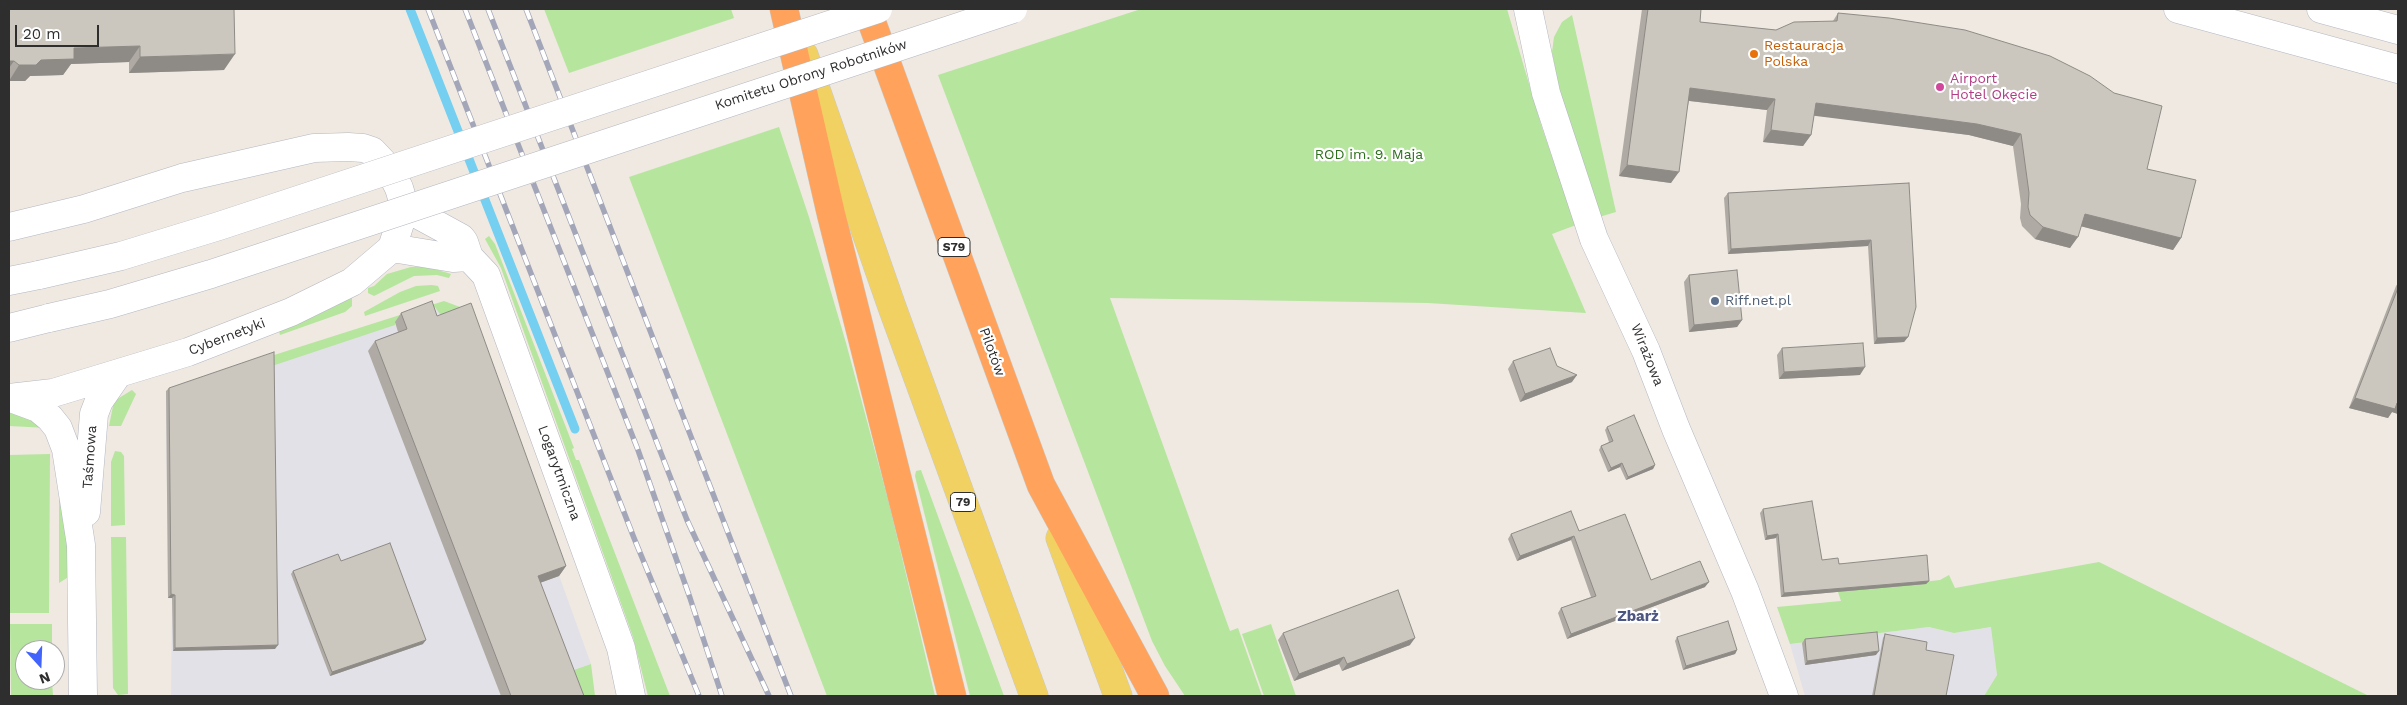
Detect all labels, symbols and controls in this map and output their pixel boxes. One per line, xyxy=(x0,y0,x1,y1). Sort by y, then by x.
scale bar xyxy=(18,15,101,47)
text: 20 m xyxy=(23,25,61,43)
street label: Komitetu Obrony Robotników xyxy=(713,36,909,114)
place label: Restauracja Polska xyxy=(1764,38,1844,70)
marker: Restauracja Polska xyxy=(1748,48,1760,60)
place label: Airport Hotel Okęcie xyxy=(1950,71,2037,104)
marker: Airport Hotel Okęcie xyxy=(1934,81,1946,93)
park label: ROD im. 9. Maja xyxy=(1315,147,1423,163)
road number: S79 xyxy=(938,238,970,256)
place label: Riff.net.pl xyxy=(1725,293,1791,309)
marker: Riff.net.pl xyxy=(1709,295,1721,307)
street label: Cybernetyki xyxy=(186,315,268,359)
street label: Wirażowa xyxy=(1627,321,1667,389)
street label: Pilotów xyxy=(975,325,1009,379)
street label: Logarytmiczna xyxy=(534,423,584,523)
street label: Taśmowa xyxy=(79,425,101,489)
road number: 79 xyxy=(950,492,976,512)
district label: Zbarż xyxy=(1617,608,1659,626)
north arrow xyxy=(15,640,65,690)
text: N xyxy=(37,669,52,687)

